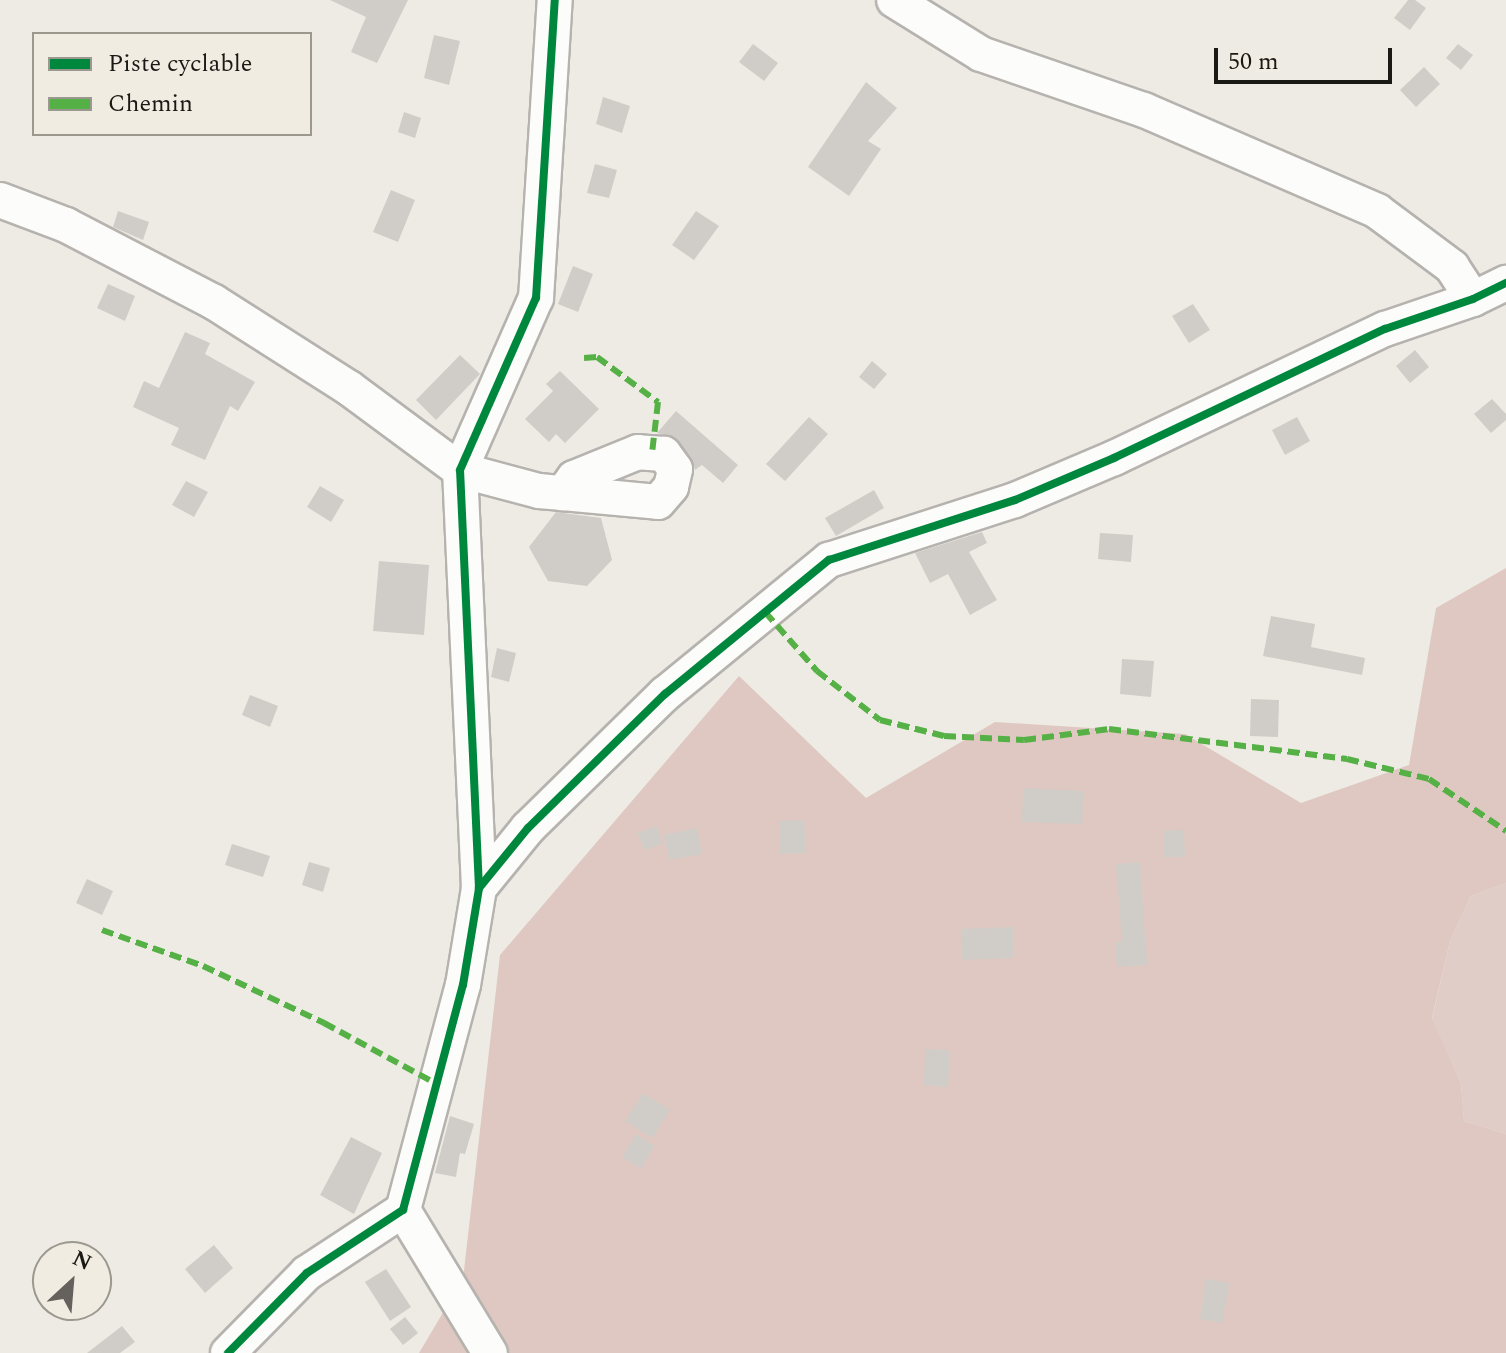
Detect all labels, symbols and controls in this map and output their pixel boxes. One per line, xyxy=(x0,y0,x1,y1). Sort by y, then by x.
legend xyxy=(32,32,312,136)
scale bar xyxy=(1218,32,1396,82)
text: 50 m xyxy=(1228,44,1279,80)
text: Piste cyclable xyxy=(108,46,252,82)
text: Chemin xyxy=(108,86,193,122)
north arrow xyxy=(32,1241,112,1321)
text: N xyxy=(67,1242,97,1280)

